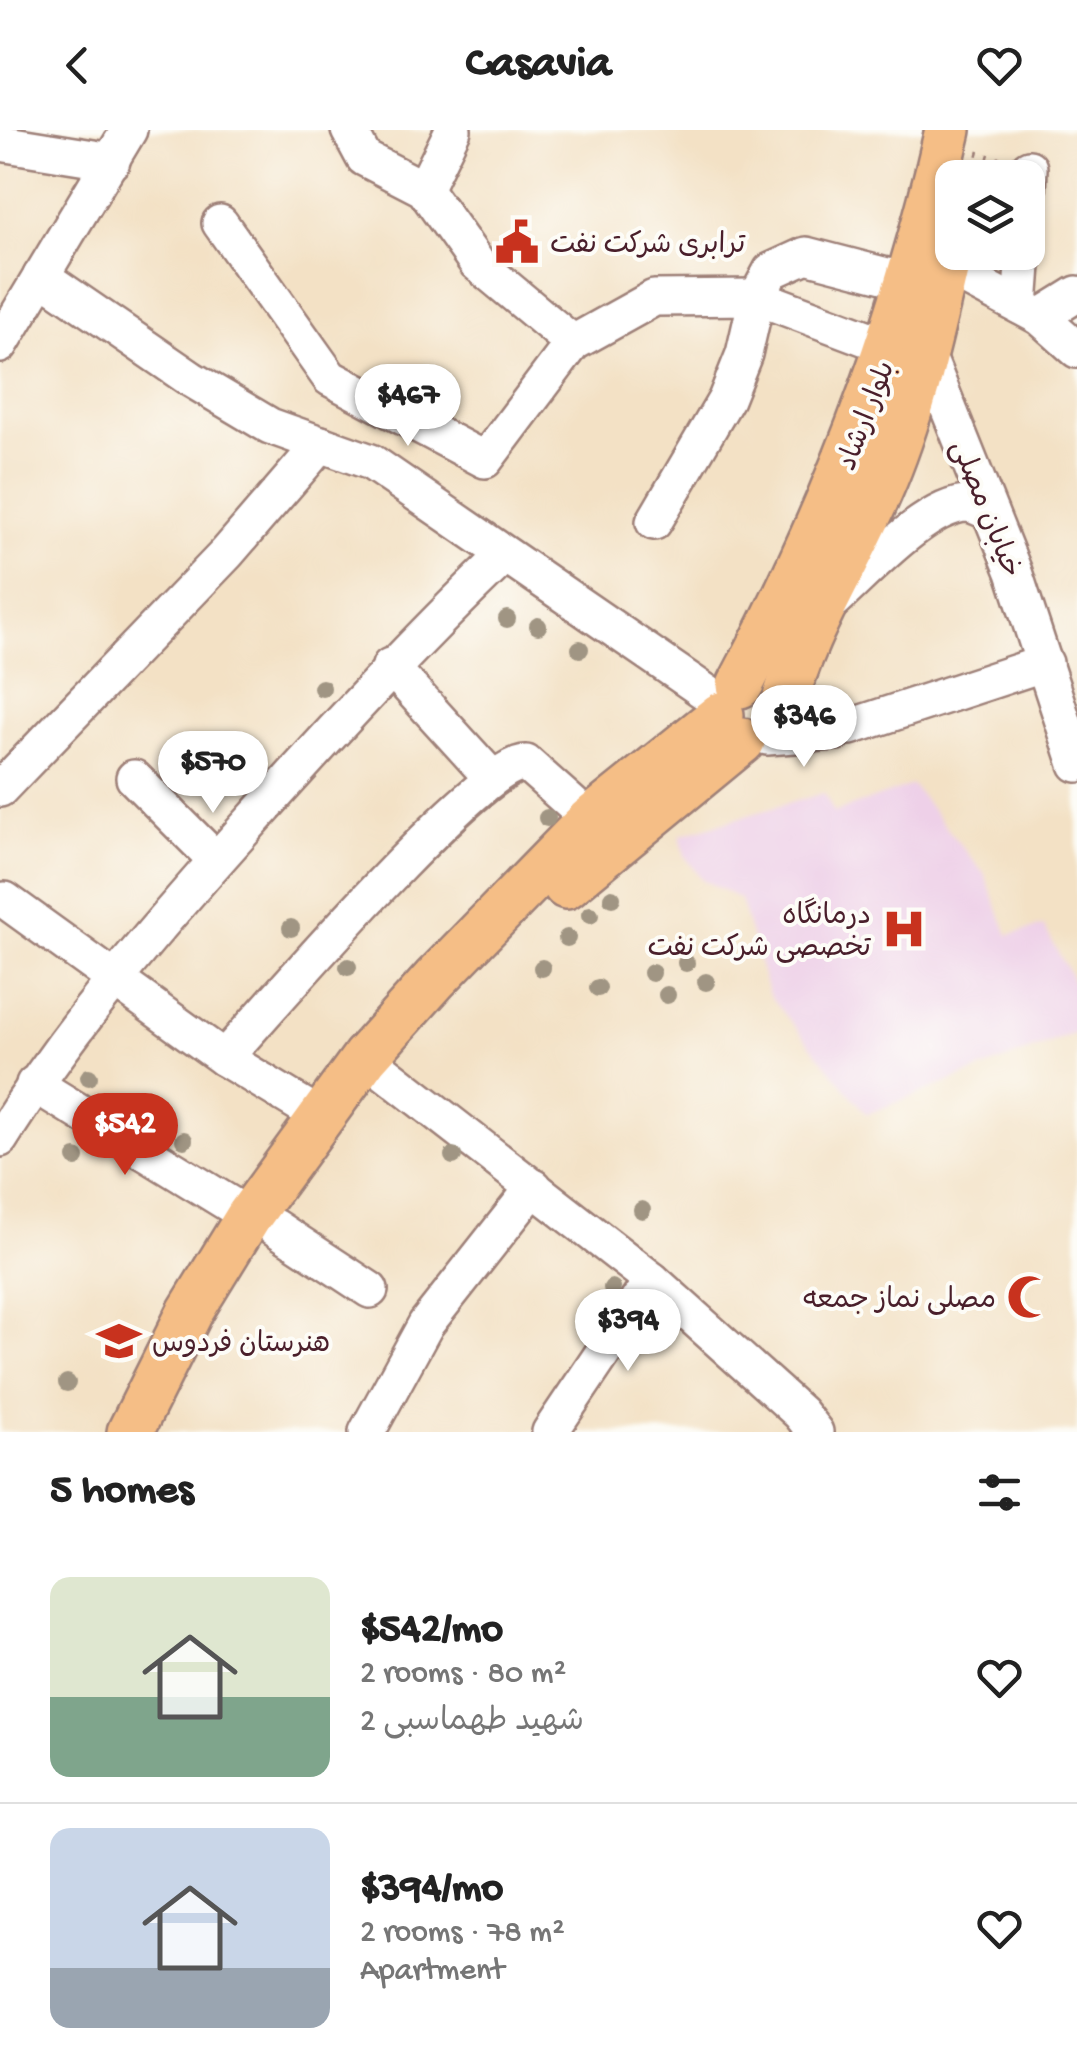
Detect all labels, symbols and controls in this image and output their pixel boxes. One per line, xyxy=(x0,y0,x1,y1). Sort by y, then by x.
icon: back xyxy=(50,38,105,93)
icon: heart xyxy=(972,38,1027,93)
text: Casavia xyxy=(466,39,611,92)
map controls xyxy=(935,160,1045,270)
button: layers xyxy=(935,160,1045,270)
public building icon: ترابری شرکت نفت xyxy=(493,218,541,266)
place label: ترابری شرکت نفت xyxy=(550,230,746,263)
street label: بلوار ارشاد xyxy=(832,357,904,476)
pin: $467 xyxy=(349,364,467,449)
text: $467 xyxy=(377,377,439,415)
street label: خیابان مصلی xyxy=(941,436,1026,583)
pin: $346 xyxy=(745,685,863,770)
text: $346 xyxy=(773,698,835,736)
pin: $570 xyxy=(154,731,272,816)
text: $570 xyxy=(180,744,246,782)
place label: درمانگاه تخصصی شرکت نفت xyxy=(647,897,872,966)
hospital icon: درمانگاه تخصصی شرکت نفت xyxy=(880,905,928,953)
pin: $542 xyxy=(66,1093,184,1178)
text: $542 xyxy=(94,1106,156,1144)
mosque icon: مصلی نماز جمعه xyxy=(1005,1273,1053,1321)
place label: مصلی نماز جمعه xyxy=(803,1285,996,1318)
pin: $394 xyxy=(569,1289,687,1374)
text: $394 xyxy=(597,1302,659,1340)
school or university icon: هنرستان فردوس xyxy=(95,1317,143,1365)
place label: هنرستان فردوس xyxy=(152,1329,330,1362)
icon: filters xyxy=(972,1465,1027,1520)
text: 5 homes xyxy=(50,1468,193,1517)
text: $542/mo xyxy=(360,1607,503,1656)
icon: home xyxy=(130,1617,250,1737)
icon: heart xyxy=(972,1650,1027,1705)
text: 2 rooms · 80 m² xyxy=(360,1656,566,1694)
text: شهید طهماسبی 2 xyxy=(360,1704,584,1742)
text: $394/mo xyxy=(360,1866,503,1915)
icon: home xyxy=(130,1868,250,1988)
icon: heart xyxy=(972,1901,1027,1956)
text: 2 rooms · 78 m² xyxy=(360,1915,565,1953)
text: Apartment xyxy=(360,1953,504,1991)

